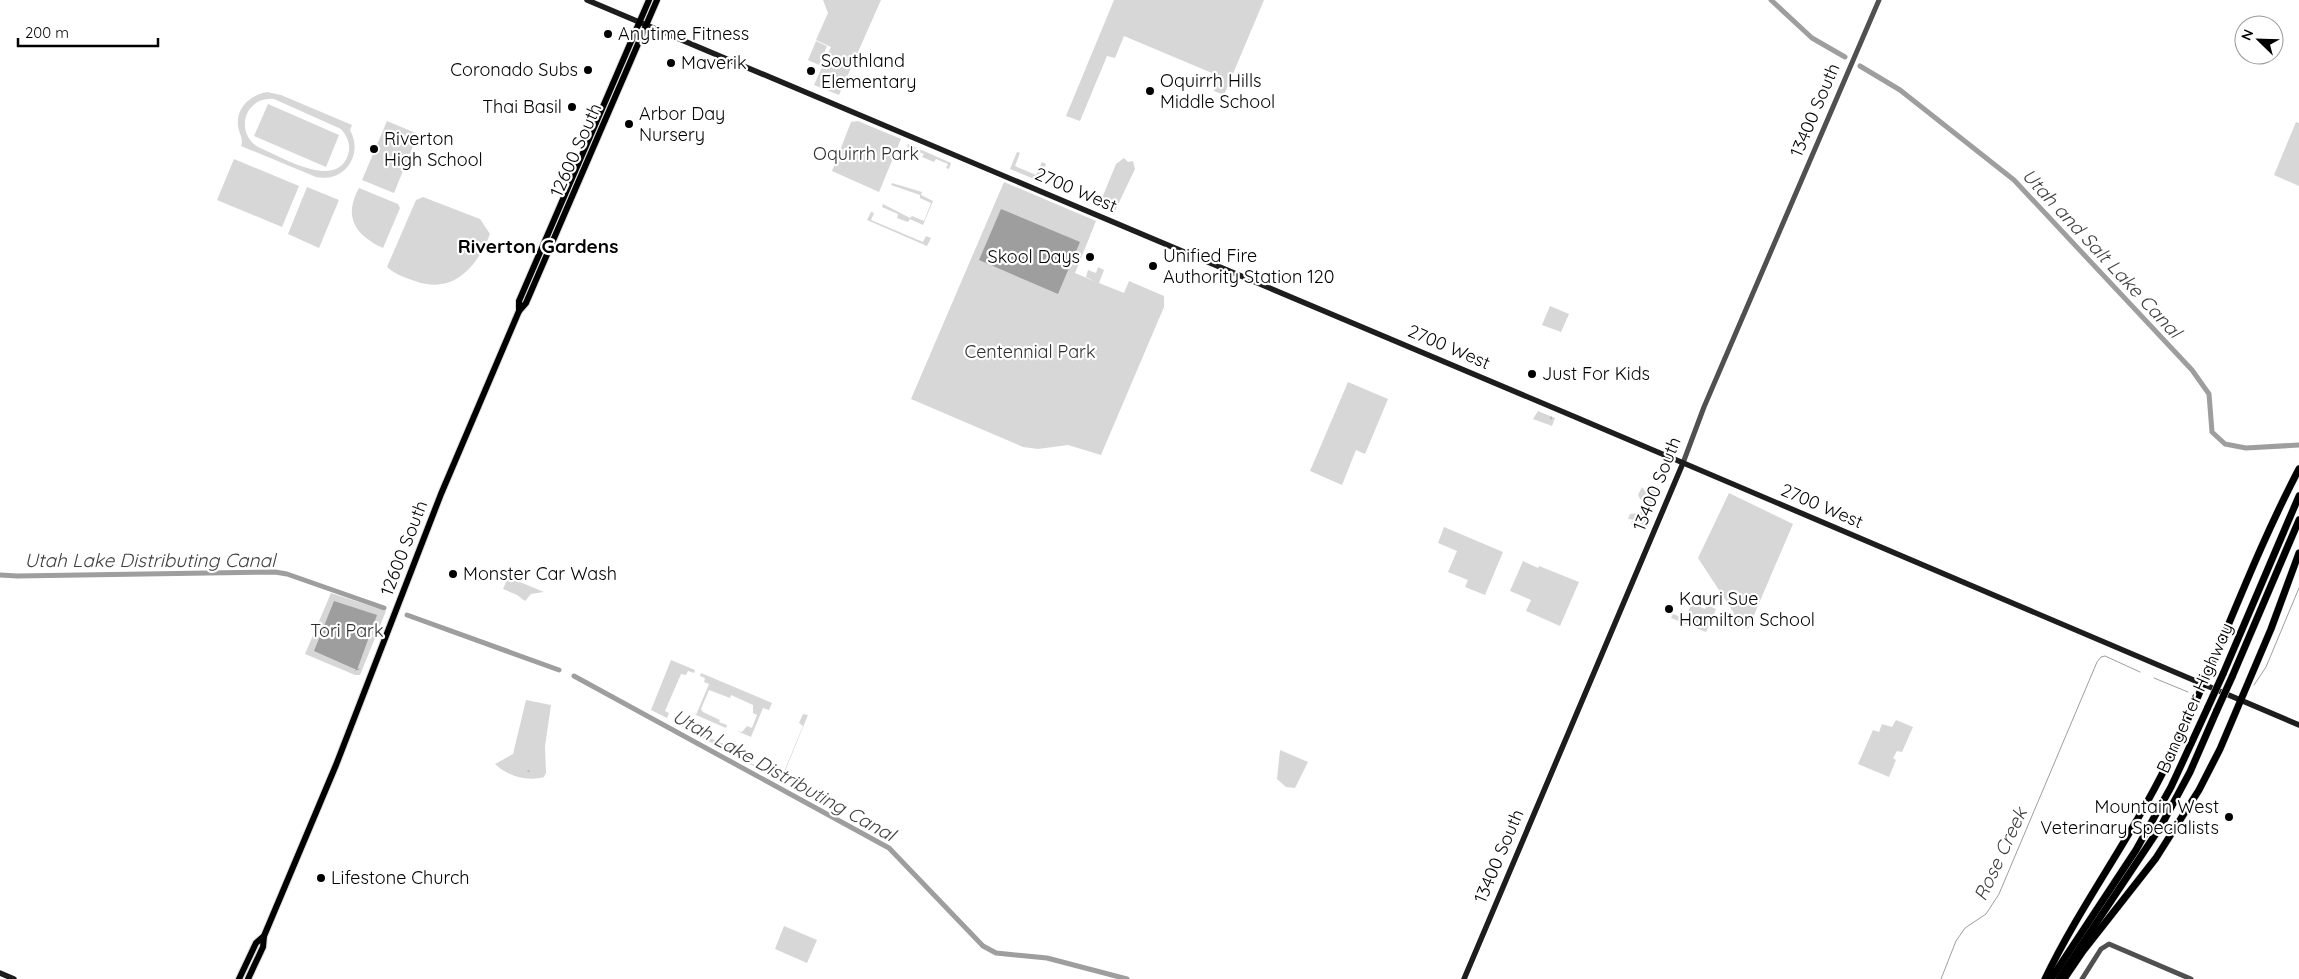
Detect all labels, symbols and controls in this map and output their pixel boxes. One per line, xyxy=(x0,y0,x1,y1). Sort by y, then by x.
scale bar xyxy=(18,15,158,47)
north arrow xyxy=(2234,15,2284,65)
place label: Anytime Fitness xyxy=(618,22,749,45)
text: 200 m xyxy=(25,23,69,42)
text: N xyxy=(2237,27,2257,43)
marker: Anytime Fitness xyxy=(602,28,614,40)
place label: Southland Elementary xyxy=(821,49,917,93)
place label: Maverik xyxy=(681,51,747,74)
marker: Maverik xyxy=(665,57,677,69)
place label: Coronado Subs xyxy=(450,58,578,81)
street label: 13400 South xyxy=(1785,60,1845,160)
marker: Coronado Subs xyxy=(582,64,594,76)
marker: Southland Elementary xyxy=(805,65,817,77)
place label: Oquirrh Hills Middle School xyxy=(1160,69,1275,113)
marker: Oquirrh Hills Middle School xyxy=(1144,85,1156,97)
place label: Thai Basil xyxy=(482,95,562,118)
street label: 12600 South xyxy=(545,99,606,200)
marker: Thai Basil xyxy=(566,101,578,113)
place label: Arbor Day Nursery xyxy=(639,102,725,146)
marker: Arbor Day Nursery xyxy=(623,118,635,130)
place label: Riverton High School xyxy=(384,127,483,171)
park label: Oquirrh Park xyxy=(813,142,919,165)
marker: Riverton High School xyxy=(368,143,380,155)
street label: 2700 West xyxy=(1032,162,1121,217)
water label: Utah and Salt Lake Canal xyxy=(2017,163,2189,345)
district label: Riverton Gardens xyxy=(458,234,618,258)
place label: Unified Fire Authority Station 120 xyxy=(1163,244,1335,288)
place label: Skool Days xyxy=(988,245,1080,268)
marker: Skool Days xyxy=(1084,251,1096,263)
marker: Unified Fire Authority Station 120 xyxy=(1147,260,1159,272)
street label: 2700 West xyxy=(1405,319,1494,374)
park label: Centennial Park xyxy=(964,340,1096,363)
place label: Just For Kids xyxy=(1542,362,1650,385)
marker: Just For Kids xyxy=(1526,368,1538,380)
street label: 13400 South xyxy=(1627,433,1686,534)
street label: 2700 West xyxy=(1778,478,1867,533)
street label: 12600 South xyxy=(375,497,432,599)
water label: Utah Lake Distributing Canal xyxy=(25,548,278,572)
place label: Monster Car Wash xyxy=(463,562,617,585)
marker: Monster Car Wash xyxy=(447,568,459,580)
place label: Kauri Sue Hamilton School xyxy=(1679,587,1815,631)
marker: Kauri Sue Hamilton School xyxy=(1663,603,1675,615)
park label: Tori Park xyxy=(310,619,384,642)
street label: Bangerter Highway xyxy=(2151,619,2238,776)
water label: Utah Lake Distributing Canal xyxy=(668,704,902,848)
place label: Mountain West Veterinary Specialists xyxy=(2040,795,2219,839)
water label: Rose Creek xyxy=(1968,802,2033,904)
street label: 13400 South xyxy=(1469,806,1529,906)
marker: Mountain West Veterinary Specialists xyxy=(2223,811,2235,823)
place label: Lifestone Church xyxy=(331,866,470,889)
marker: Lifestone Church xyxy=(315,872,327,884)

